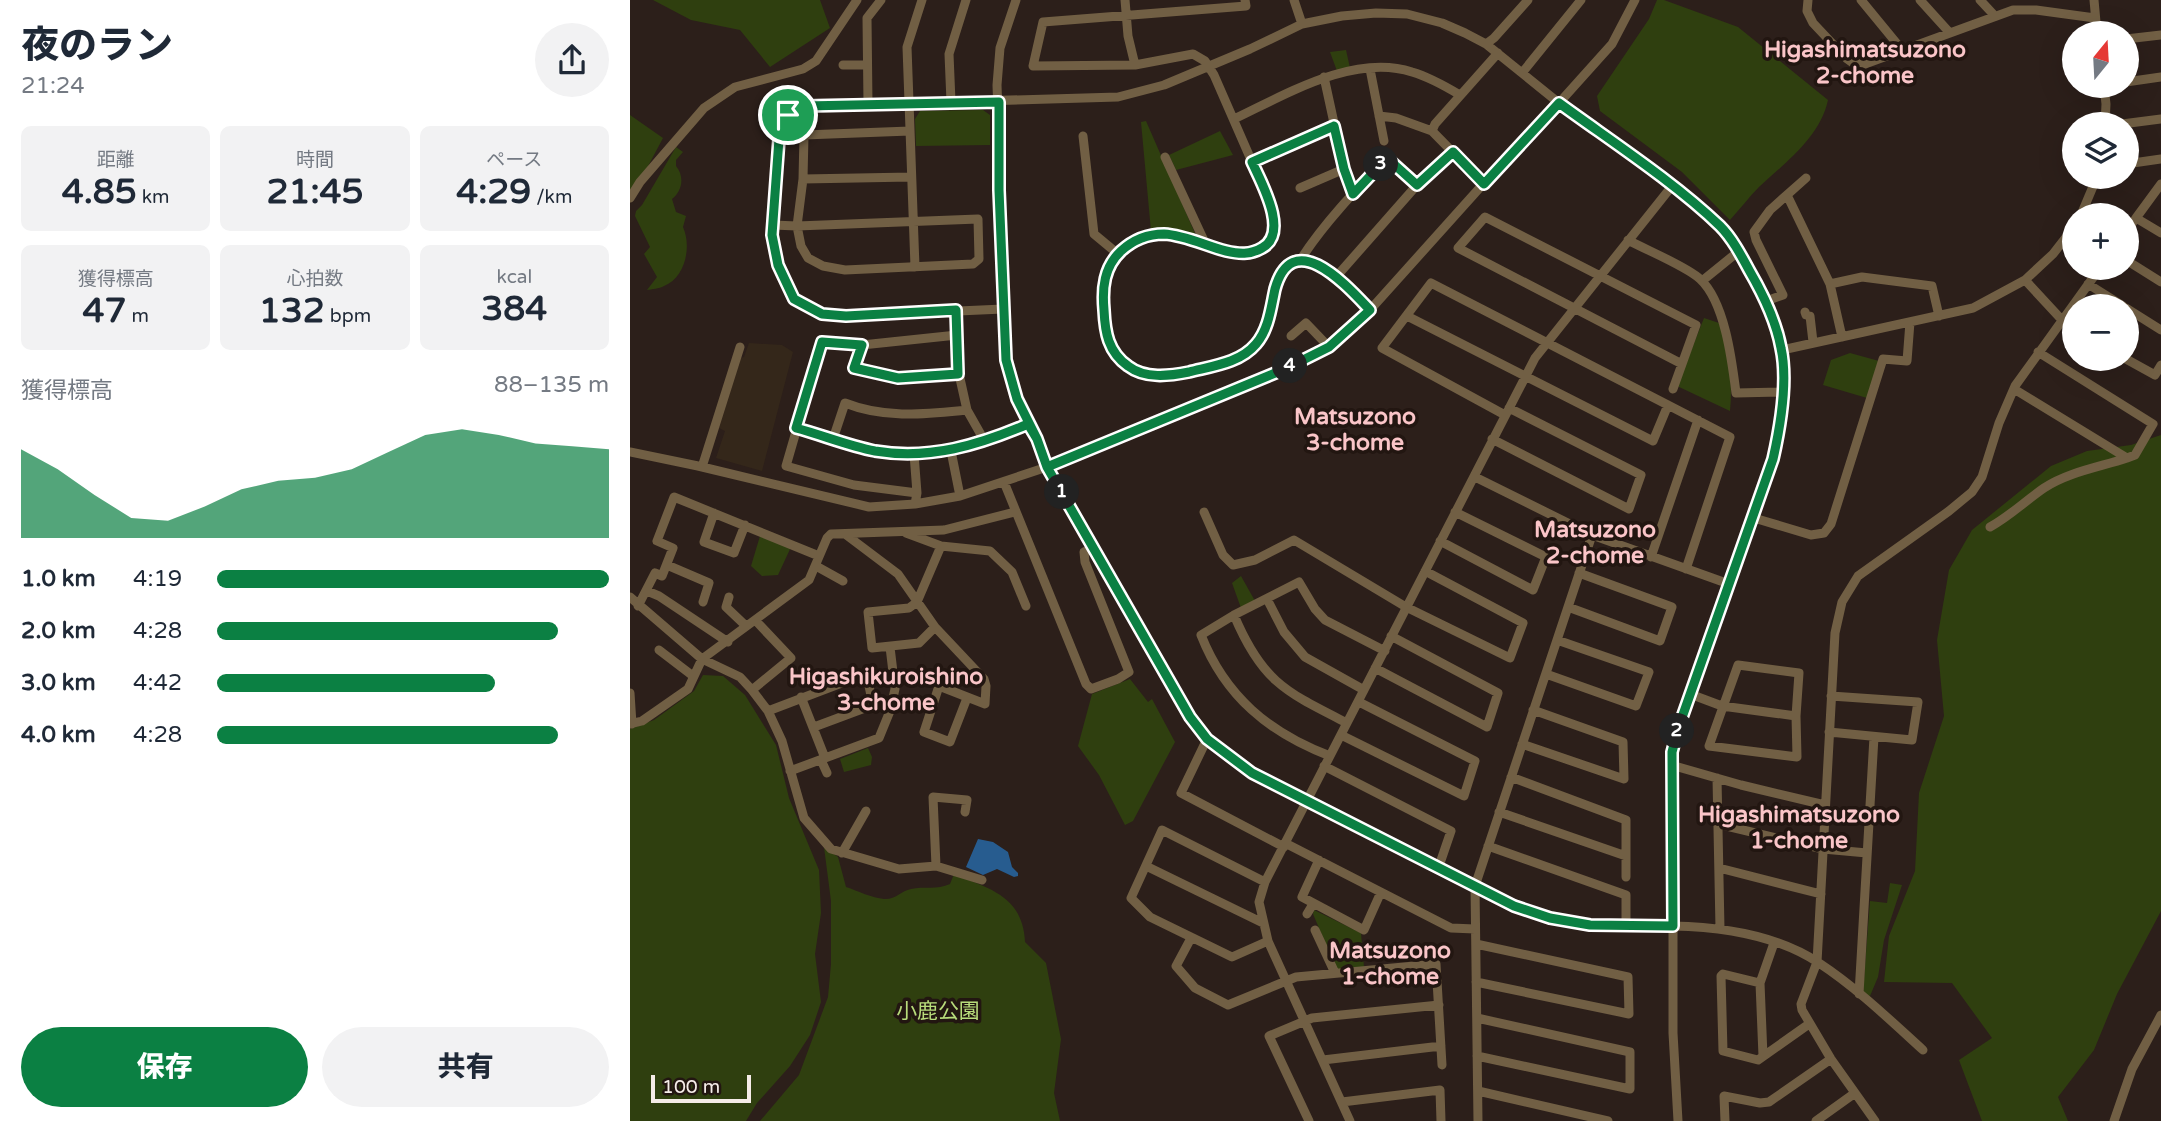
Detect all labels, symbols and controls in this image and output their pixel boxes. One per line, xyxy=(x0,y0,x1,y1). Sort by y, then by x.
north arrow xyxy=(2062,21,2138,98)
map controls xyxy=(2062,21,2139,371)
text: 夜のラン xyxy=(21,23,173,69)
button: share xyxy=(535,23,609,97)
district label: Higashimatsuzono 2-chome xyxy=(1764,36,1966,90)
text: 21:24 xyxy=(21,72,85,100)
pin xyxy=(758,85,818,145)
icon: arrive xyxy=(769,96,807,134)
button: layers xyxy=(2062,112,2139,189)
pin: 3 xyxy=(1364,146,1398,182)
text: 距離 xyxy=(97,149,135,171)
text: 時間 xyxy=(296,149,334,171)
text: ペース xyxy=(486,149,542,171)
text: 3 xyxy=(1375,152,1386,174)
text: 4.85 xyxy=(62,171,137,213)
text: 21:45 xyxy=(266,171,364,213)
text: 4:29 xyxy=(456,171,531,213)
text: km xyxy=(137,186,169,208)
text: /km xyxy=(531,186,572,208)
button: + xyxy=(2062,203,2139,280)
text: kcal xyxy=(496,266,532,288)
text: 獲得標高 xyxy=(78,268,154,290)
text: 心拍数 xyxy=(286,268,344,290)
text: 384 xyxy=(481,288,547,330)
text: 47 xyxy=(82,290,126,332)
text: 132 xyxy=(259,290,325,332)
button: − xyxy=(2062,294,2139,371)
text: m xyxy=(126,305,149,327)
text: bpm xyxy=(325,305,371,327)
pin: 4 xyxy=(1272,348,1308,384)
text: 4 xyxy=(1284,354,1295,376)
text: 88–135 m xyxy=(494,371,609,399)
text: 獲得標高 xyxy=(21,377,113,405)
district label: Matsuzono 3-chome xyxy=(1294,403,1416,457)
pin: 1 xyxy=(1044,475,1080,510)
text: 1 xyxy=(1056,480,1067,502)
district label: Matsuzono 2-chome xyxy=(1534,516,1656,570)
text: 1.0 km xyxy=(21,565,96,593)
text: 4:19 xyxy=(133,565,182,593)
text: 2.0 km xyxy=(21,617,96,645)
text: 4:28 xyxy=(133,617,182,645)
district label: Higashikuroishino 3-chome xyxy=(789,663,983,717)
text: 3.0 km xyxy=(21,669,96,697)
text: 4:42 xyxy=(133,669,182,697)
pin: 2 xyxy=(1660,714,1694,748)
text: 2 xyxy=(1671,719,1682,741)
text: 4.0 km xyxy=(21,721,96,749)
text: 4:28 xyxy=(133,721,182,749)
district label: Higashimatsuzono 1-chome xyxy=(1698,801,1900,855)
district label: Matsuzono 1-chome xyxy=(1329,937,1451,991)
park label: 小鹿公園 xyxy=(896,999,980,1024)
button: 保存 xyxy=(21,1027,308,1107)
button: 共有 xyxy=(322,1027,609,1107)
scale bar xyxy=(651,1072,751,1104)
text: 100 m xyxy=(662,1076,720,1098)

